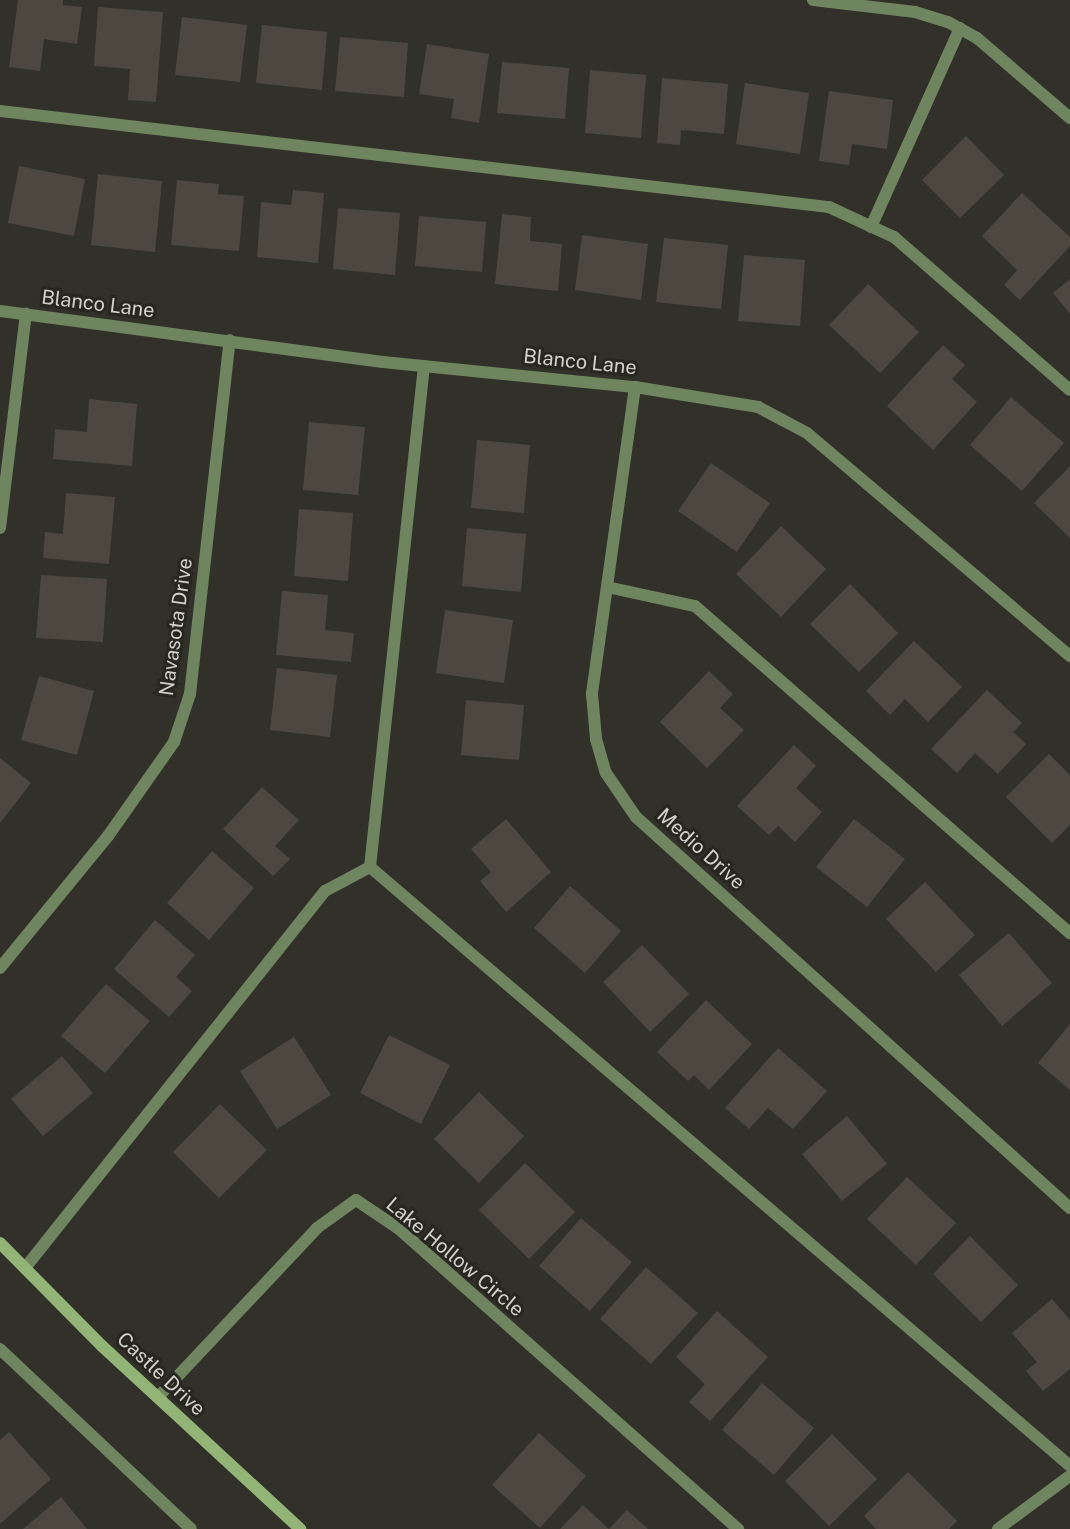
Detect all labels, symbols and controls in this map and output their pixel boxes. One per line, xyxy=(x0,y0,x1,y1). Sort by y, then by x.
street label: Blanco Lane xyxy=(40,285,156,323)
street label: Blanco Lane xyxy=(522,344,638,380)
street label: Navasota Drive xyxy=(154,557,198,697)
street label: Medio Drive xyxy=(652,803,750,895)
street label: Lake Hollow Circle xyxy=(381,1192,529,1322)
street label: Castle Drive xyxy=(112,1327,210,1421)

